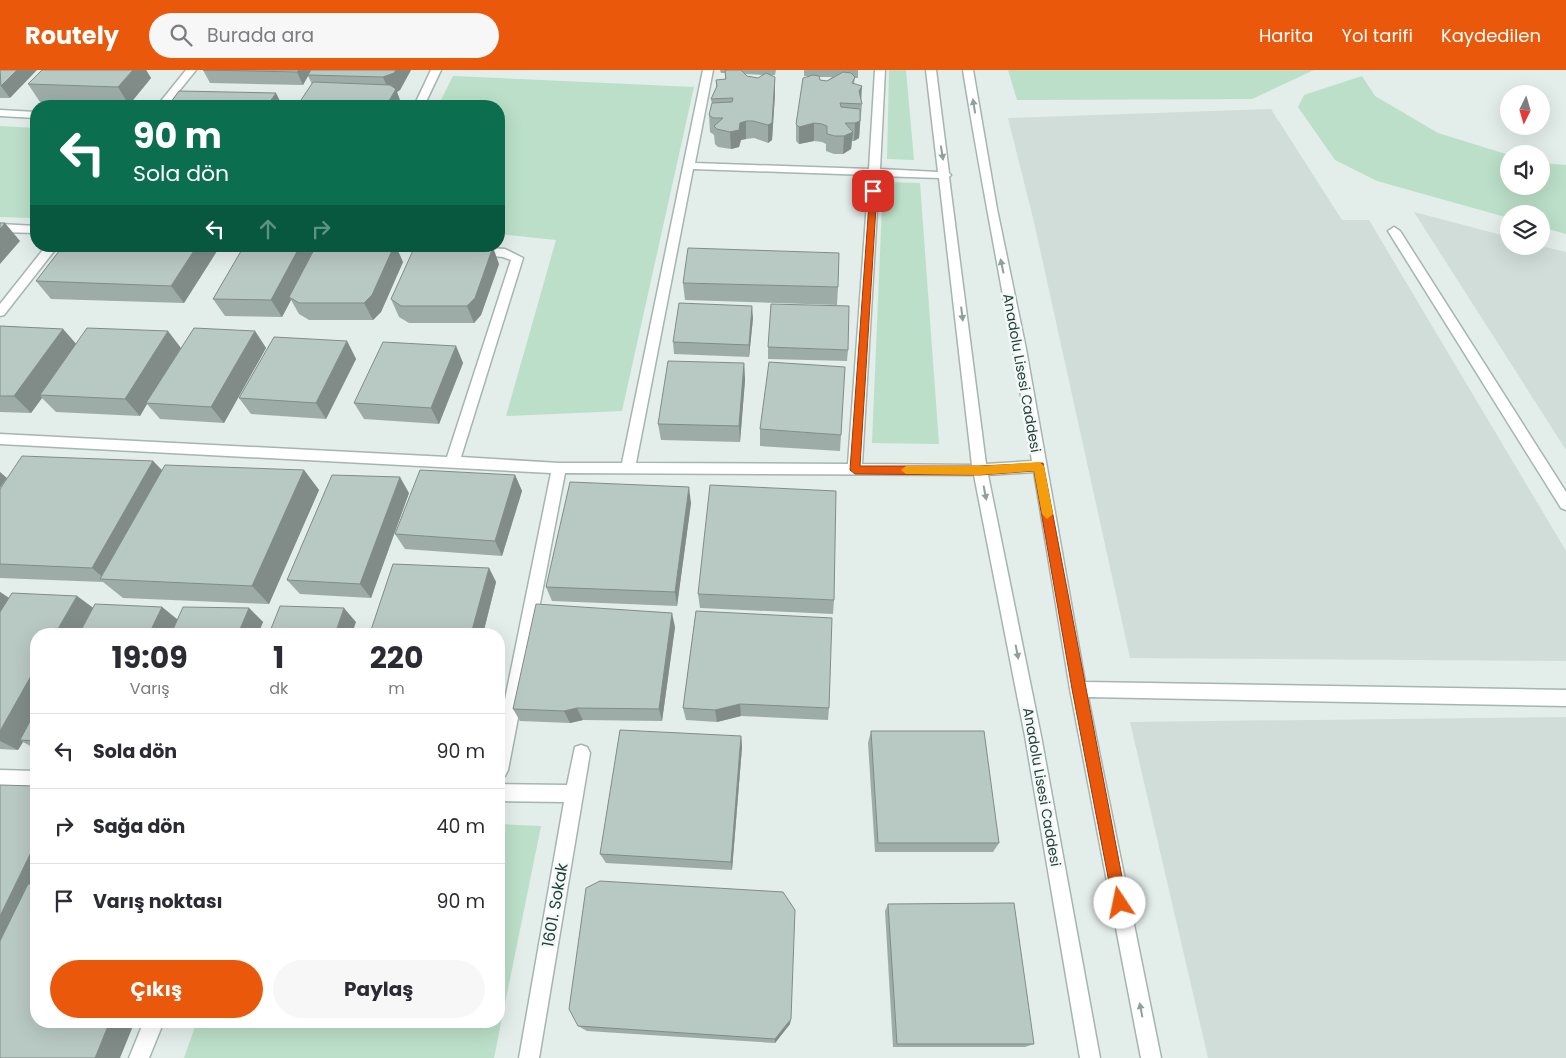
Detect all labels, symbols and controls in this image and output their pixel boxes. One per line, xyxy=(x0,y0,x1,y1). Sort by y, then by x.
search box xyxy=(149,13,499,58)
text: Routely xyxy=(25,19,119,52)
icon: search xyxy=(167,21,195,49)
text: Burada ara xyxy=(207,22,314,49)
text: Harita xyxy=(1259,23,1313,48)
text: Yol tarifi xyxy=(1341,23,1413,48)
text: Kaydedilen xyxy=(1441,23,1541,48)
north arrow xyxy=(1500,85,1550,135)
map controls xyxy=(1500,85,1550,255)
one-way arrow xyxy=(970,97,978,113)
text: 90 m xyxy=(133,111,222,160)
icon: left xyxy=(50,120,115,185)
one-way arrow xyxy=(939,145,947,161)
button: sound xyxy=(1500,145,1550,195)
text: Sola dön xyxy=(133,158,229,189)
pin xyxy=(852,170,894,212)
icon: arrive xyxy=(859,177,887,205)
button: layers xyxy=(1500,205,1550,255)
icon: left xyxy=(201,215,229,243)
icon: ahead xyxy=(254,215,282,243)
icon: right xyxy=(307,215,335,243)
one-way arrow xyxy=(998,257,1006,273)
street label: Anadolu Lisesi Caddesi xyxy=(998,292,1046,454)
one-way arrow xyxy=(958,307,966,323)
one-way arrow xyxy=(981,485,989,500)
text: 19:09 xyxy=(111,636,188,679)
text: 1 xyxy=(273,636,284,679)
text: 220 xyxy=(370,636,424,679)
one-way arrow xyxy=(1013,645,1021,661)
text: Varış xyxy=(130,677,170,700)
text: dk xyxy=(269,677,288,700)
text: m xyxy=(388,677,405,700)
street label: Anadolu Lisesi Caddesi xyxy=(1018,706,1066,868)
icon: left xyxy=(50,737,78,765)
text: Sola dön xyxy=(93,738,177,765)
text: 90 m xyxy=(436,738,485,765)
icon: right xyxy=(50,812,78,840)
text: Sağa dön xyxy=(93,813,185,840)
text: 40 m xyxy=(436,813,485,840)
street label: 1601. Sokak xyxy=(536,860,574,949)
position arrow xyxy=(1093,876,1145,928)
icon: arrive xyxy=(50,887,78,915)
text: Varış noktası xyxy=(93,888,223,915)
text: 90 m xyxy=(436,888,485,915)
button: Çıkış xyxy=(50,960,263,1018)
button: Paylaş xyxy=(273,960,485,1018)
one-way arrow xyxy=(1137,1002,1145,1018)

